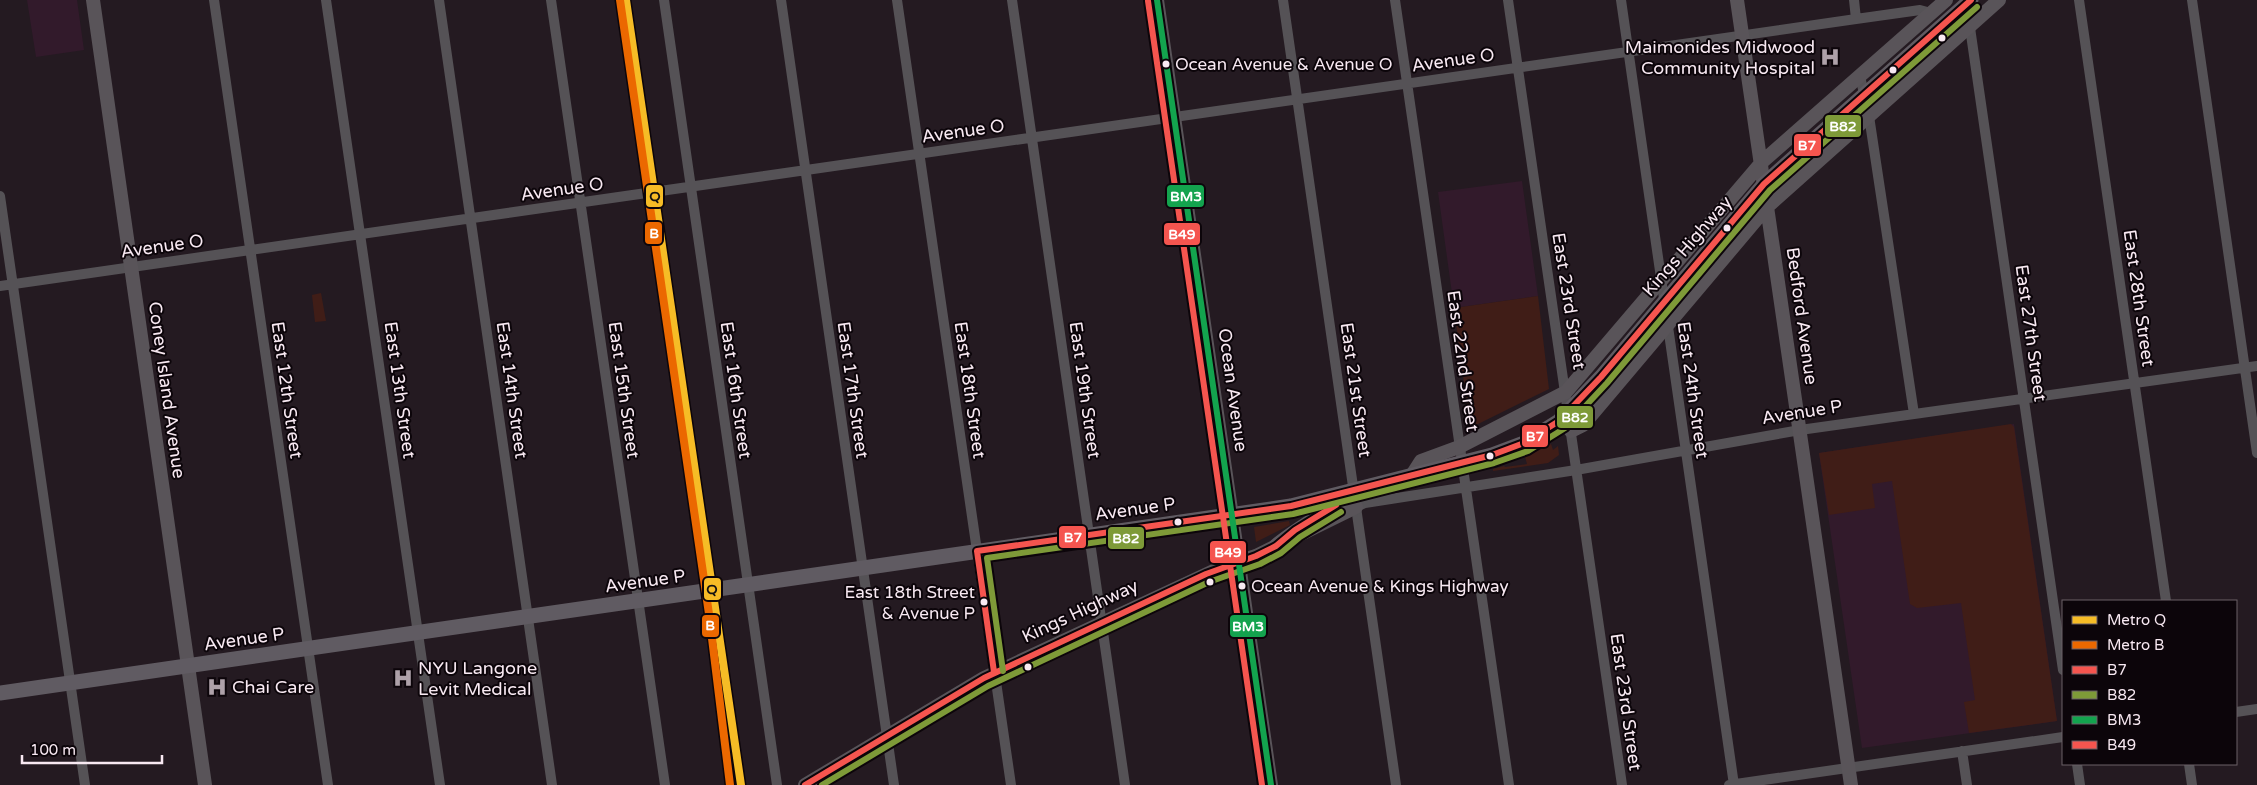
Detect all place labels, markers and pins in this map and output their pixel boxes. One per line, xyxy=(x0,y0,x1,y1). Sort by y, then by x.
unlabelled marker xyxy=(1937,33,1947,43)
place label: Maimonides Midwood Community Hospital xyxy=(1625,36,1815,79)
hospital icon: Maimonides Midwood Community Hospital xyxy=(1819,46,1841,68)
place label: Ocean Avenue & Avenue O xyxy=(1175,54,1393,75)
marker: Ocean Avenue & Avenue O xyxy=(1161,59,1171,69)
unlabelled marker xyxy=(1888,65,1898,75)
unlabelled marker xyxy=(1722,223,1732,233)
unlabelled marker xyxy=(1485,451,1495,461)
unlabelled marker xyxy=(1173,517,1183,527)
place label: Ocean Avenue & Kings Highway xyxy=(1251,576,1509,597)
unlabelled marker xyxy=(1205,577,1215,587)
marker: Ocean Avenue & Kings Highway xyxy=(1237,581,1247,591)
place label: East 18th Street & Avenue P xyxy=(845,582,975,624)
marker: East 18th Street & Avenue P xyxy=(979,597,989,607)
place label: NYU Langone Levit Medical xyxy=(418,657,537,700)
unlabelled marker xyxy=(1023,662,1033,672)
hospital icon: NYU Langone Levit Medical xyxy=(392,667,414,689)
hospital icon: Chai Care xyxy=(206,676,228,698)
place label: Chai Care xyxy=(232,676,314,698)

